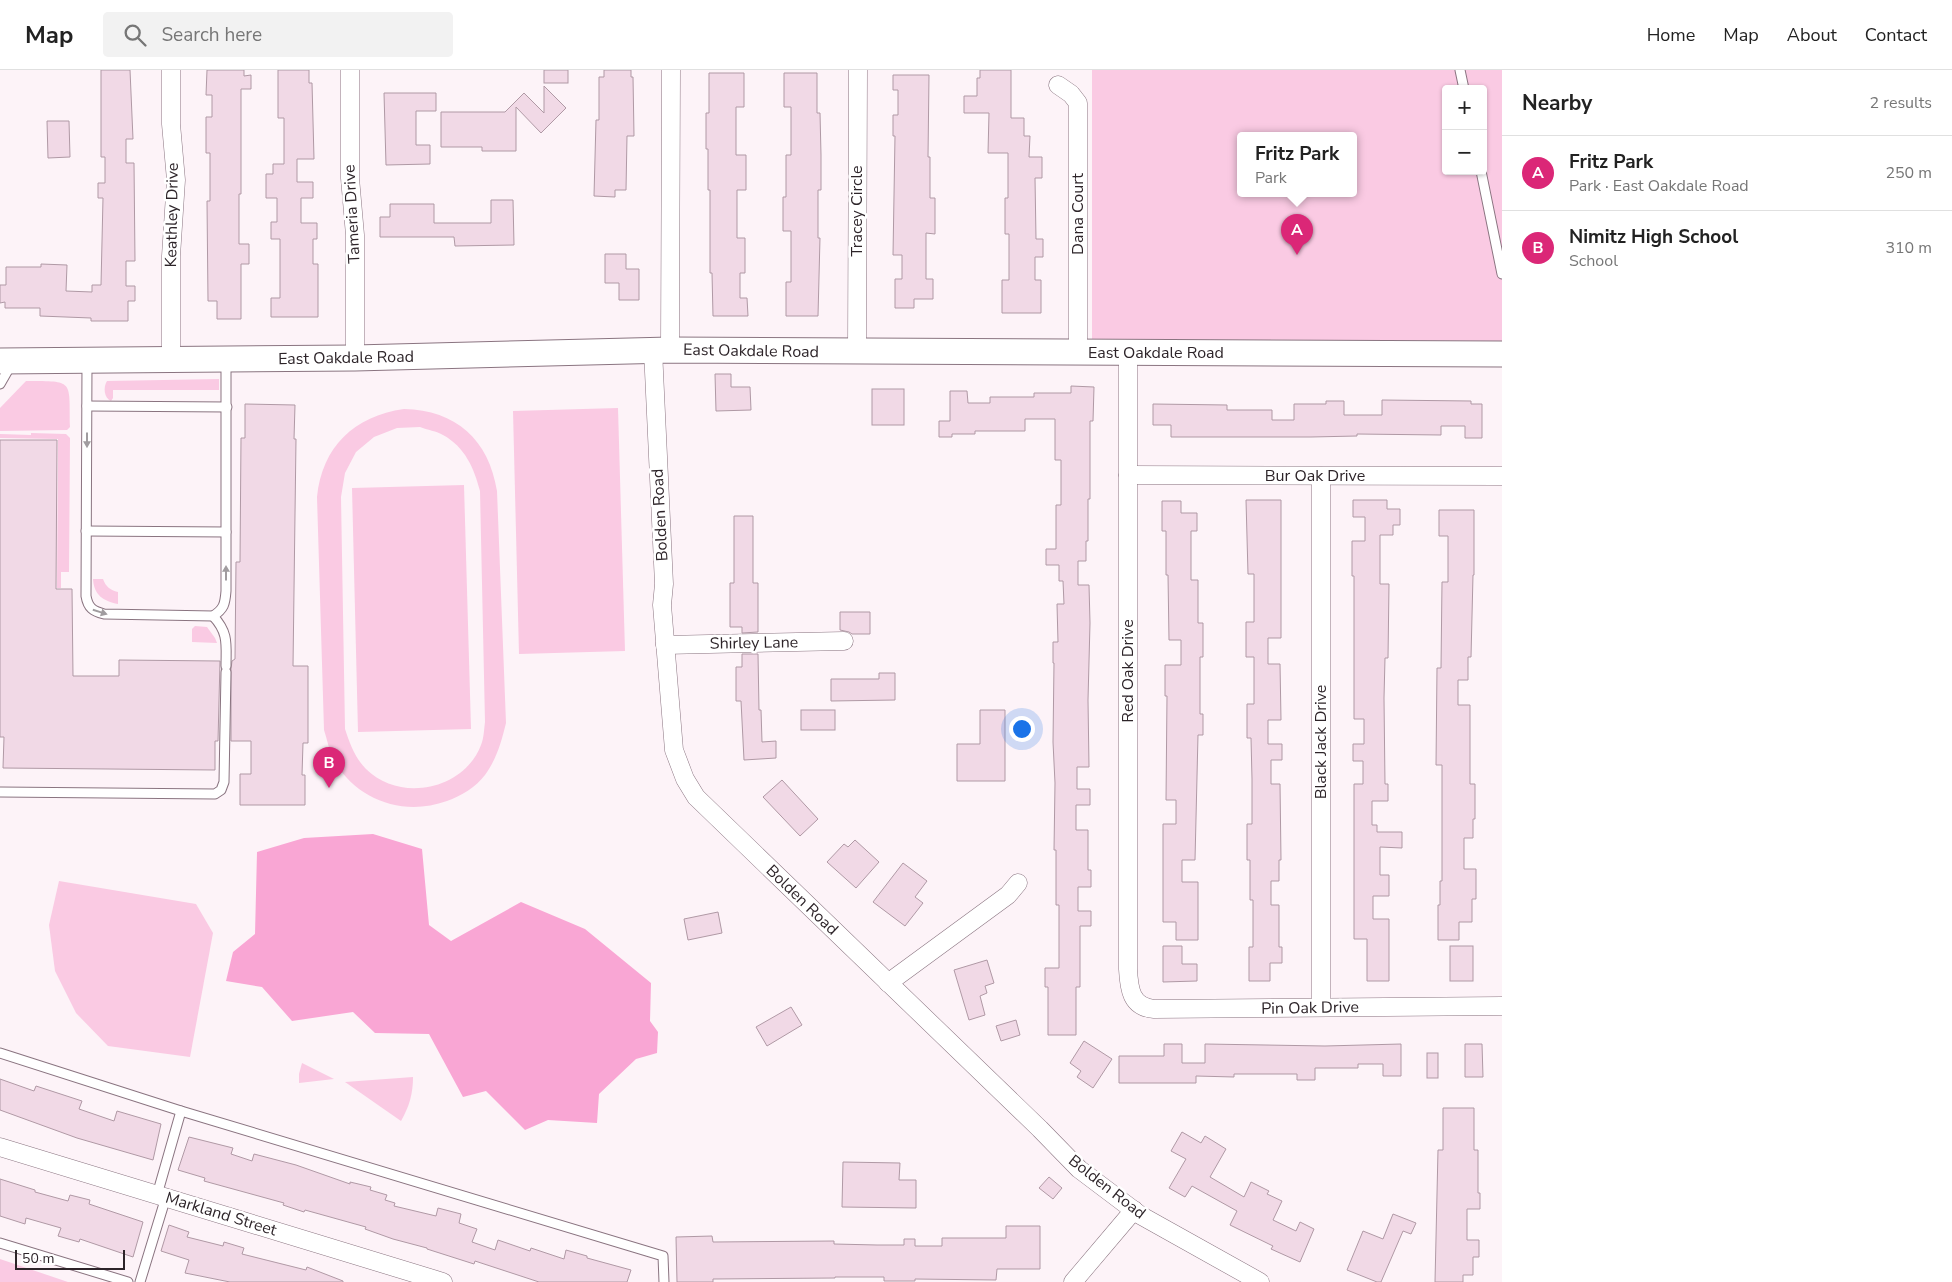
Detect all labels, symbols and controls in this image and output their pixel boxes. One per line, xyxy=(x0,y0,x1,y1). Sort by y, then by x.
search box xyxy=(103,12,453,57)
text: Map xyxy=(25,19,73,51)
icon: search xyxy=(121,21,149,49)
text: Search here xyxy=(161,22,262,48)
text: Home xyxy=(1647,23,1695,47)
text: Map xyxy=(1723,23,1759,47)
text: About xyxy=(1787,23,1837,47)
text: Contact xyxy=(1865,23,1927,47)
map controls xyxy=(1442,85,1487,175)
button: + xyxy=(1442,85,1487,130)
text: Nearby xyxy=(1522,89,1592,117)
text: 2 results xyxy=(1870,92,1932,114)
button: − xyxy=(1442,130,1487,175)
popup xyxy=(1237,132,1357,197)
text: Fritz Park xyxy=(1255,141,1339,167)
text: Fritz Park xyxy=(1569,149,1653,175)
street label: Keathley Drive xyxy=(160,162,184,268)
text: A xyxy=(1532,162,1544,184)
text: 250 m xyxy=(1885,162,1932,184)
street label: Tameria Drive xyxy=(338,164,366,264)
street label: Tracey Circle xyxy=(846,165,868,257)
text: Park xyxy=(1255,167,1287,189)
street label: Dana Court xyxy=(1067,173,1089,255)
text: Park · East Oakdale Road xyxy=(1569,175,1749,197)
pin: A xyxy=(1281,214,1313,255)
text: Nimitz High School xyxy=(1569,224,1738,250)
text: B xyxy=(1532,237,1544,259)
text: 310 m xyxy=(1885,237,1932,259)
text: School xyxy=(1569,250,1618,272)
street label: East Oakdale Road xyxy=(683,339,819,363)
street label: East Oakdale Road xyxy=(1088,342,1224,364)
street label: East Oakdale Road xyxy=(278,346,414,370)
one-way arrow xyxy=(83,432,91,448)
street label: Bur Oak Drive xyxy=(1265,465,1365,487)
street label: Bolden Road xyxy=(647,468,673,562)
one-way arrow xyxy=(222,565,230,581)
one-way arrow xyxy=(93,608,108,616)
street label: Red Oak Drive xyxy=(1117,619,1139,723)
street label: Shirley Lane xyxy=(710,631,798,655)
street label: Black Jack Drive xyxy=(1310,685,1332,799)
your location xyxy=(1009,716,1035,742)
pin: B xyxy=(313,747,345,788)
street label: Bolden Road xyxy=(761,860,843,940)
street label: Pin Oak Drive xyxy=(1261,996,1359,1020)
street label: Bolden Road xyxy=(1064,1150,1150,1224)
street label: Markland Street xyxy=(163,1187,280,1241)
scale bar xyxy=(15,1247,125,1270)
text: 50 m xyxy=(22,1249,54,1268)

